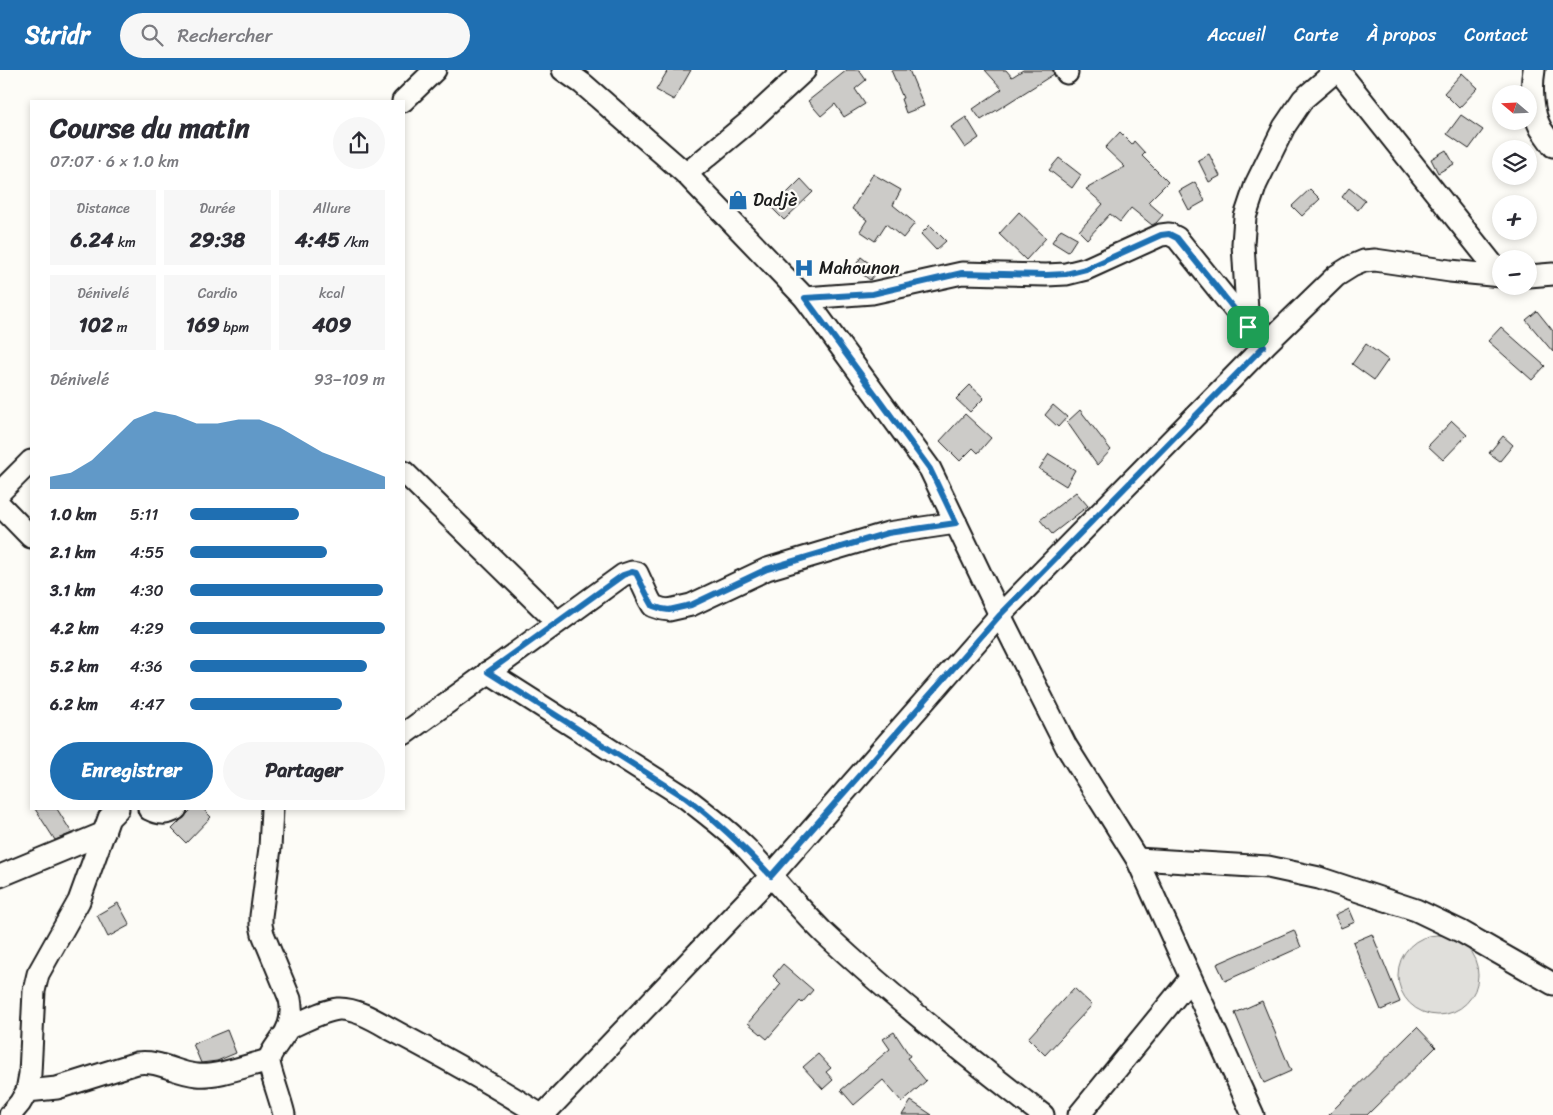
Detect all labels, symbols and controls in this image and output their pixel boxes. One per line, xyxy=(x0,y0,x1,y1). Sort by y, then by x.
search box xyxy=(120,13,470,58)
text: Stridr xyxy=(25,14,90,56)
text: Rechercher xyxy=(178,19,272,52)
text: Accueil xyxy=(1207,19,1266,51)
text: Carte xyxy=(1294,19,1339,51)
text: À propos xyxy=(1367,19,1436,51)
text: Contact xyxy=(1464,19,1528,51)
icon: search xyxy=(138,21,166,49)
north arrow xyxy=(1492,85,1538,130)
map controls xyxy=(1492,85,1537,295)
text: Course du matin xyxy=(50,103,250,152)
button: share xyxy=(333,117,385,169)
button: layers xyxy=(1492,140,1537,185)
text: 07:07 · 6 × 1.0 km xyxy=(50,147,179,176)
place label: Dadjè xyxy=(753,184,797,216)
shop icon: Dadjè xyxy=(727,189,749,211)
button: + xyxy=(1492,195,1537,240)
text: Distance xyxy=(77,196,130,221)
text: Durée xyxy=(199,196,236,221)
text: Allure xyxy=(313,196,351,221)
text: 6.24 xyxy=(70,221,114,259)
text: 29:38 xyxy=(190,221,245,259)
text: 4:45 xyxy=(295,221,340,259)
text: km xyxy=(114,230,136,255)
text: /km xyxy=(340,230,369,255)
button: − xyxy=(1492,250,1537,295)
place label: Mahounon xyxy=(819,252,900,284)
hospital icon: Mahounon xyxy=(793,257,815,279)
text: Dénivelé xyxy=(77,281,129,306)
text: Cardio xyxy=(198,281,237,306)
text: kcal xyxy=(319,281,345,306)
text: 102 xyxy=(79,306,113,344)
text: 169 xyxy=(186,306,220,344)
text: 409 xyxy=(312,306,351,344)
pin xyxy=(1227,306,1269,348)
icon: arrive xyxy=(1234,313,1262,341)
text: m xyxy=(113,315,128,340)
text: bpm xyxy=(220,315,249,340)
text: Dénivelé xyxy=(50,365,109,394)
text: 93–109 m xyxy=(314,365,385,394)
text: 1.0 km xyxy=(50,500,97,529)
text: 5:11 xyxy=(130,500,158,529)
text: 2.1 km xyxy=(50,538,96,567)
text: 4:55 xyxy=(130,538,164,567)
text: 3.1 km xyxy=(50,576,95,605)
text: 4:30 xyxy=(130,576,164,605)
text: 4.2 km xyxy=(50,614,99,643)
text: 4:29 xyxy=(130,614,164,643)
text: 5.2 km xyxy=(50,652,99,681)
text: 4:36 xyxy=(130,652,163,681)
text: 6.2 km xyxy=(50,690,98,719)
text: 4:47 xyxy=(130,690,164,719)
button: Enregistrer xyxy=(50,742,213,800)
button: Partager xyxy=(223,742,385,800)

